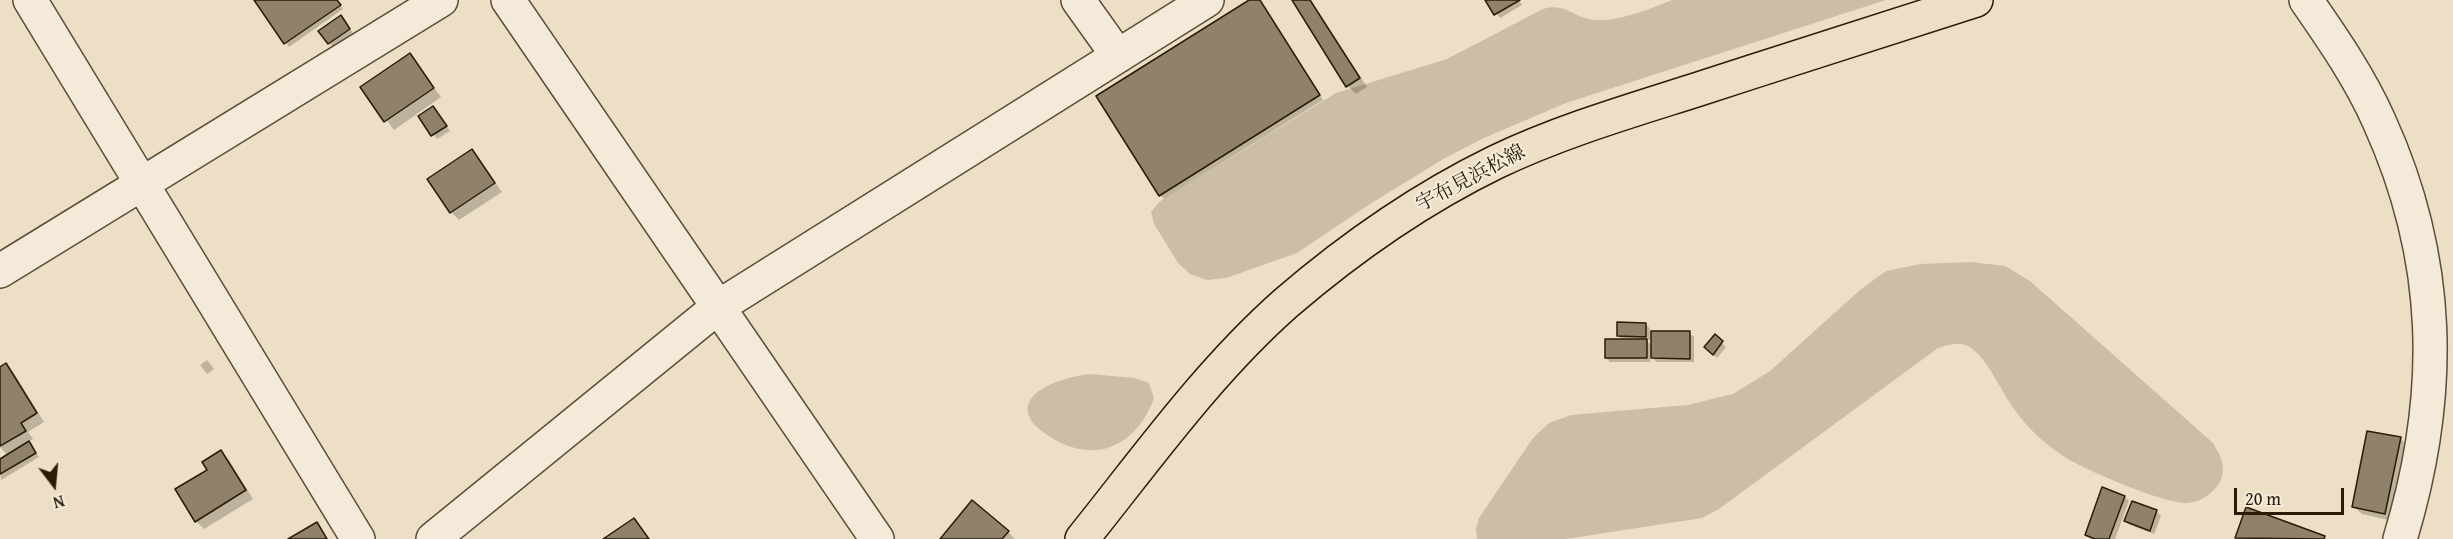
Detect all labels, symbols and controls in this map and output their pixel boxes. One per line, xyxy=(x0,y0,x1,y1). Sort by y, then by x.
street label: 宇布見浜松線 xyxy=(1412,140,1530,218)
north arrow xyxy=(24,455,84,515)
scale bar xyxy=(2237,476,2346,514)
text: 20 m xyxy=(2245,485,2281,512)
text: N xyxy=(51,489,67,515)

